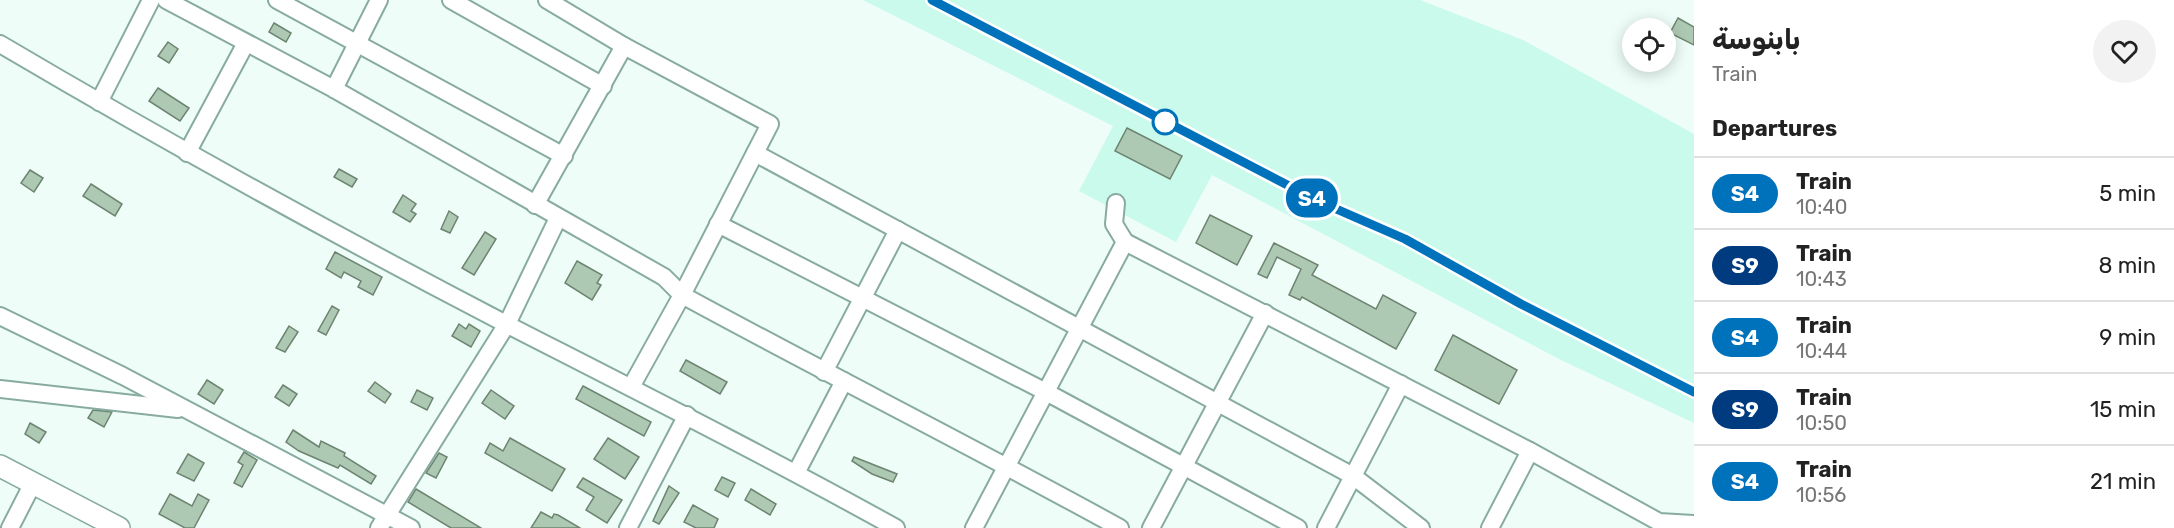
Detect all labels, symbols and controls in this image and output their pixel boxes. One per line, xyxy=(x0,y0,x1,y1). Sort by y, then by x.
map controls xyxy=(1622,18,1676,72)
button: locate xyxy=(1622,18,1676,72)
button: heart xyxy=(2093,20,2156,83)
text: بابنوسة xyxy=(1712,23,1800,56)
text: Train xyxy=(1712,62,1757,86)
unlabelled marker xyxy=(1152,109,1178,135)
text: Departures xyxy=(1712,115,1837,142)
text: Train xyxy=(1796,168,1852,195)
line badge: S4 xyxy=(1285,178,1339,218)
text: 5 min xyxy=(2099,180,2156,207)
text: S4 xyxy=(1731,181,1759,206)
text: S4 xyxy=(1298,186,1326,211)
text: 10:40 xyxy=(1796,195,1848,219)
text: Train xyxy=(1796,240,1852,267)
text: 8 min xyxy=(2098,252,2156,279)
text: S9 xyxy=(1731,253,1759,278)
text: 10:43 xyxy=(1796,267,1847,291)
text: Train xyxy=(1796,312,1852,339)
text: 9 min xyxy=(2099,324,2156,351)
text: S4 xyxy=(1731,325,1759,350)
text: 10:44 xyxy=(1796,339,1847,363)
text: Train xyxy=(1796,384,1852,411)
text: 15 min xyxy=(2090,396,2156,423)
text: S9 xyxy=(1731,397,1759,422)
text: 10:50 xyxy=(1796,411,1847,435)
text: Train xyxy=(1796,456,1852,483)
text: 21 min xyxy=(2090,468,2156,495)
text: S4 xyxy=(1731,469,1759,494)
text: 10:56 xyxy=(1796,483,1846,507)

